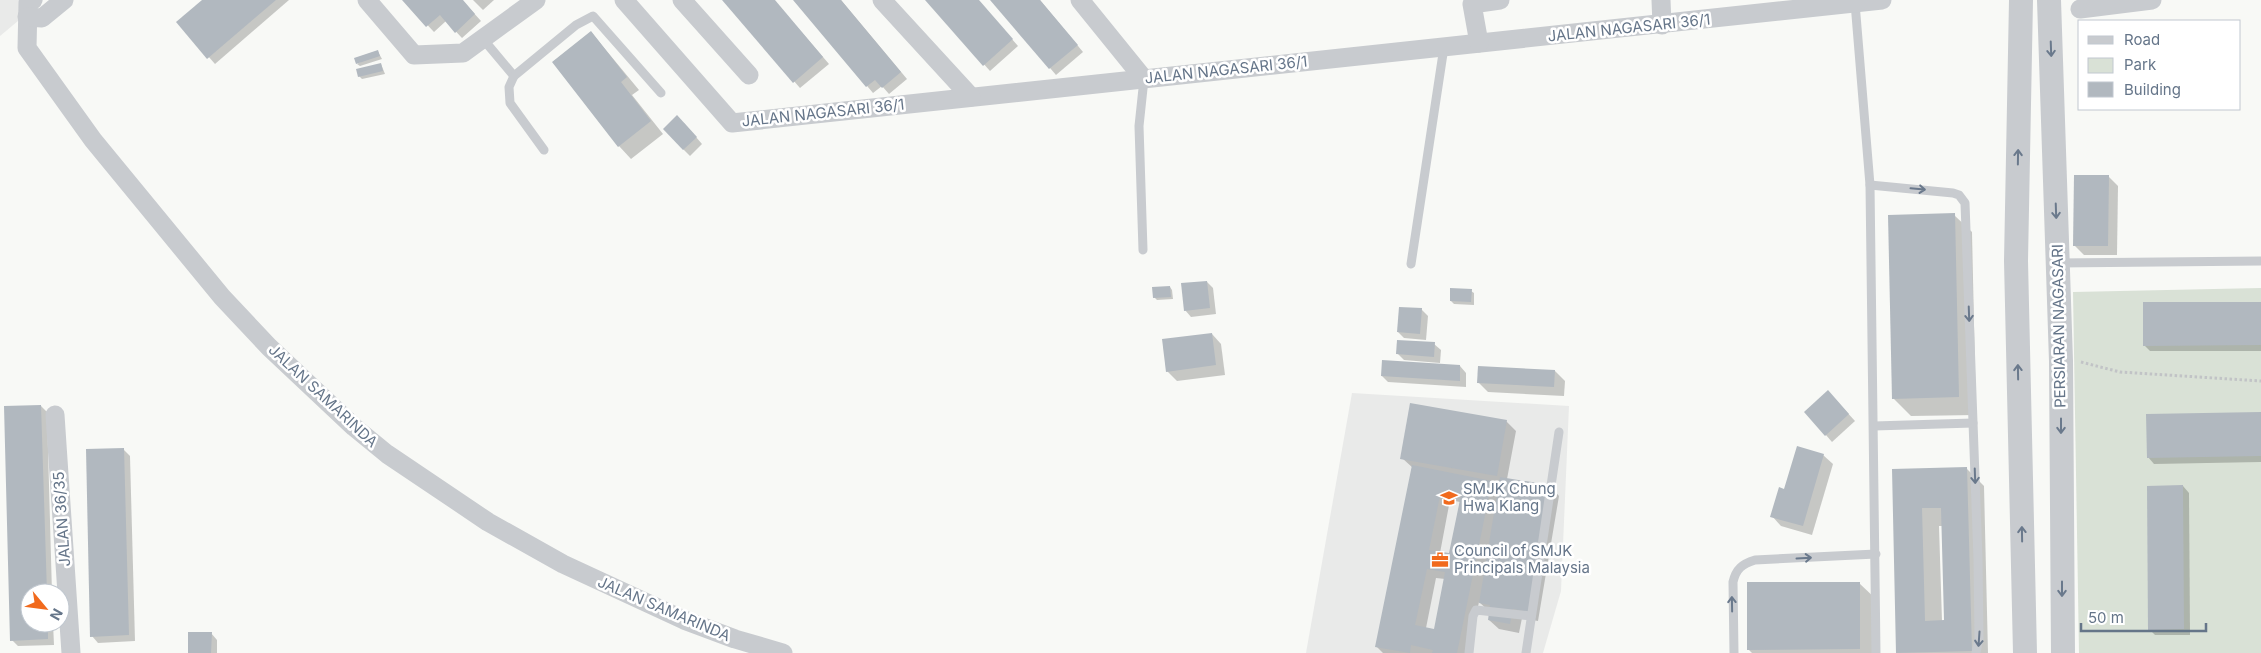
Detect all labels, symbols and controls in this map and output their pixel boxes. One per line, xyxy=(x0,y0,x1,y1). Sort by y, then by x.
street label: JALAN NAGASARI 36/1 xyxy=(1547,10,1711,45)
legend xyxy=(2078,20,2241,110)
text: Road xyxy=(2124,30,2160,49)
one-way arrow xyxy=(2046,40,2056,56)
street label: JALAN NAGASARI 36/1 xyxy=(1144,52,1308,87)
text: Park xyxy=(2124,55,2157,74)
text: Building xyxy=(2124,80,2181,99)
street label: JALAN NAGASARI 36/1 xyxy=(741,95,905,130)
one-way arrow xyxy=(2013,149,2023,166)
one-way arrow xyxy=(1910,184,1926,194)
one-way arrow xyxy=(2051,202,2061,219)
street label: PERSIARAN NAGASARI xyxy=(2048,244,2069,408)
one-way arrow xyxy=(1964,306,1974,322)
street label: JALAN SAMARINDA xyxy=(265,340,382,451)
one-way arrow xyxy=(2014,364,2023,380)
one-way arrow xyxy=(2056,418,2066,434)
one-way arrow xyxy=(1970,468,1980,484)
street label: JALAN 36/35 xyxy=(49,471,74,567)
place label: SMJK Chung Hwa Klang xyxy=(1463,479,1556,515)
school or university icon: SMJK Chung Hwa Klang xyxy=(1439,488,1459,508)
one-way arrow xyxy=(2018,527,2027,543)
place label: Council of SMJK Principals Malaysia xyxy=(1454,541,1590,577)
office icon: Council of SMJK Principals Malaysia xyxy=(1430,550,1450,570)
one-way arrow xyxy=(1795,553,1811,562)
street label: JALAN SAMARINDA xyxy=(595,572,733,645)
one-way arrow xyxy=(2057,580,2067,596)
north arrow xyxy=(20,583,70,633)
one-way arrow xyxy=(1727,597,1737,613)
scale bar xyxy=(2081,600,2206,632)
text: N xyxy=(47,606,67,623)
text: 50 m xyxy=(2088,608,2124,627)
one-way arrow xyxy=(1974,630,1983,646)

